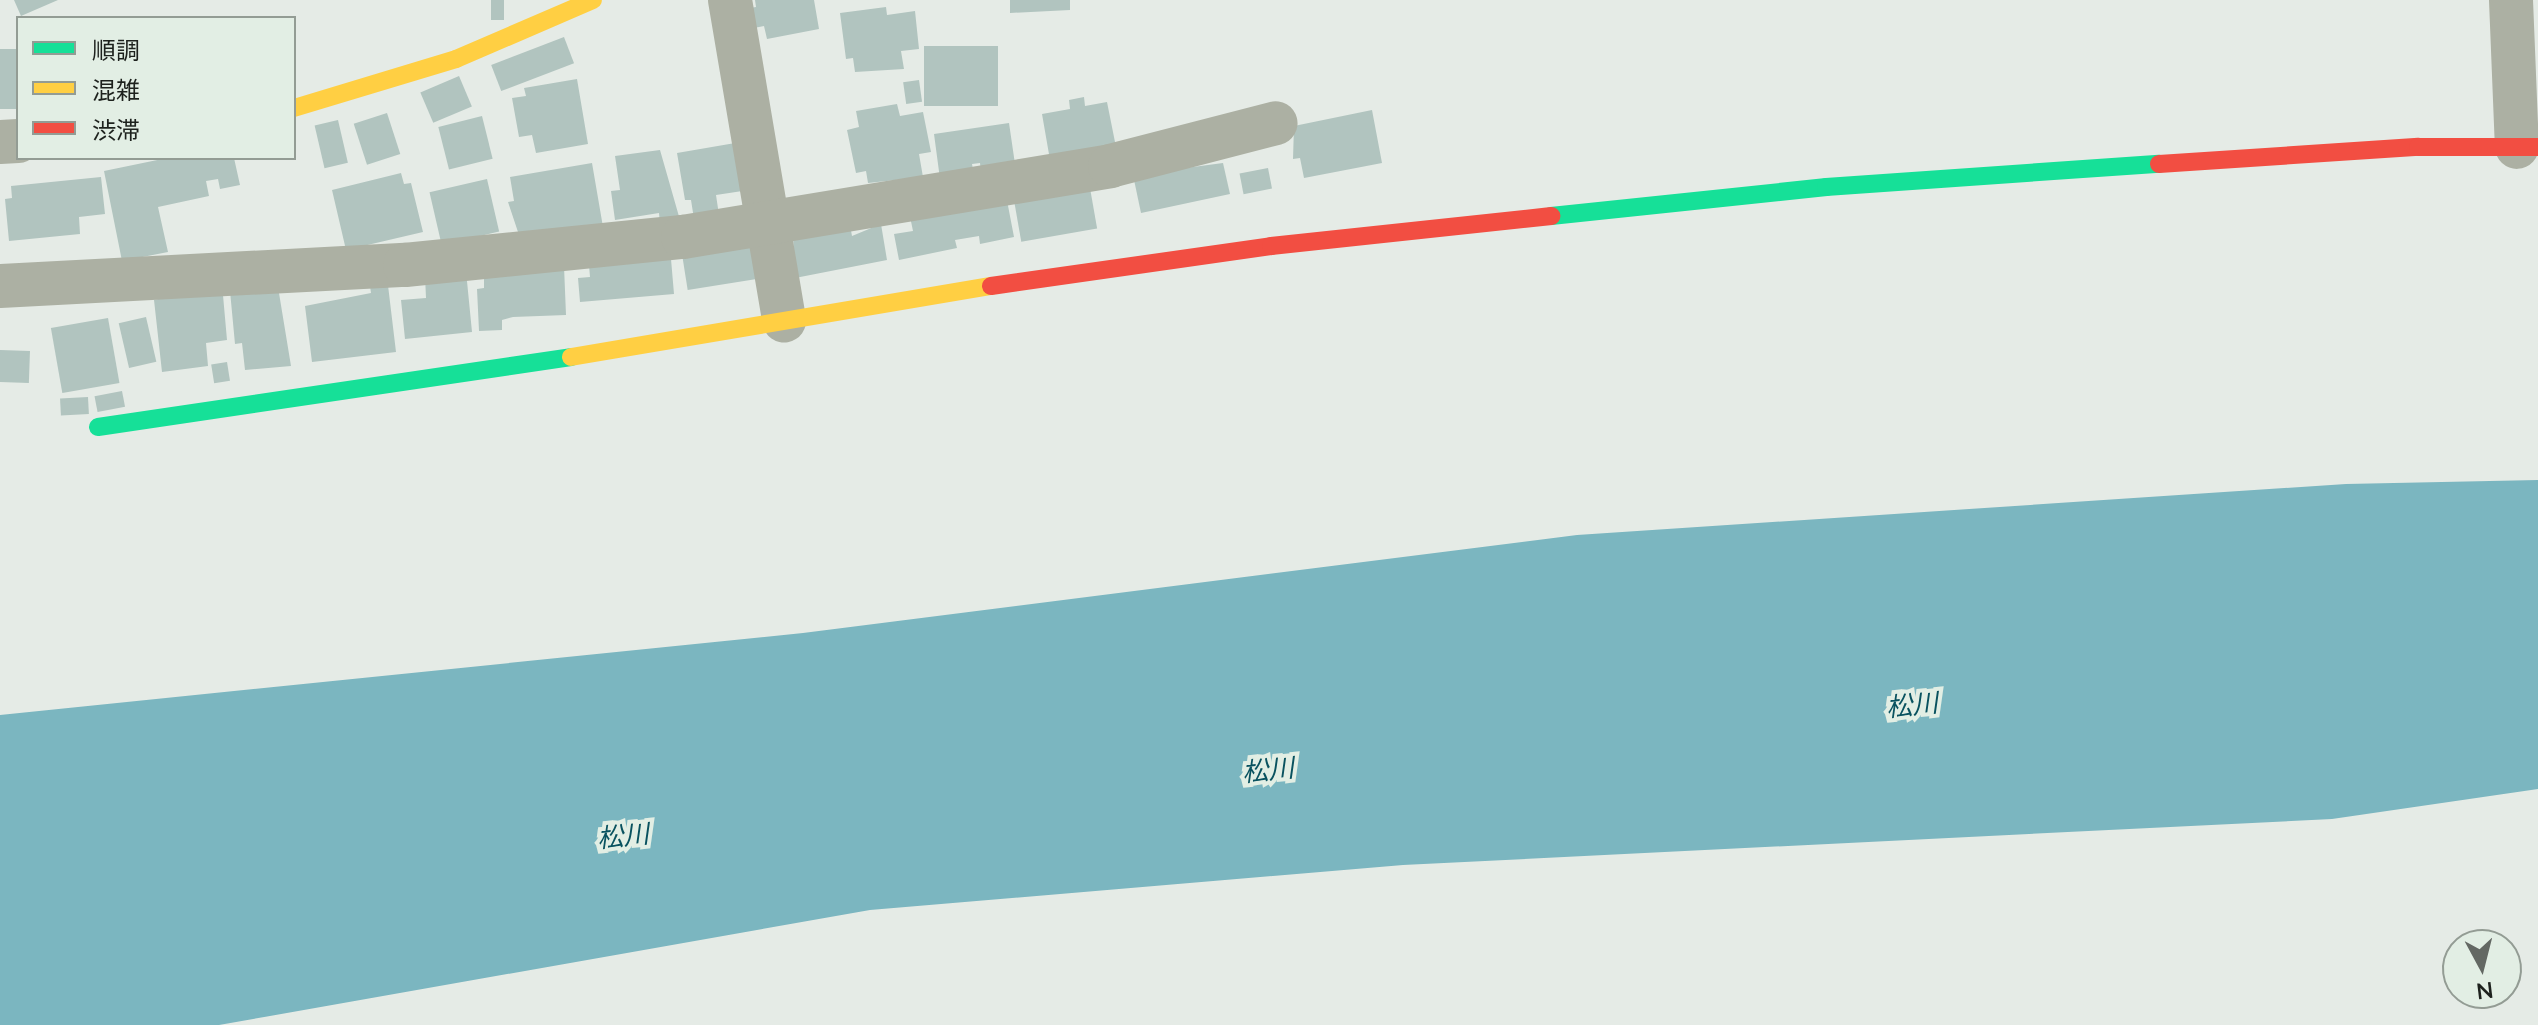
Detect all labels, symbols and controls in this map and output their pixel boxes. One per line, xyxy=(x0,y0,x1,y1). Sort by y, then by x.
legend xyxy=(16,16,296,160)
text: 順調 xyxy=(92,35,140,64)
text: 混雑 xyxy=(92,75,140,104)
text: 渋滞 xyxy=(92,115,140,144)
water label: 松川 xyxy=(1885,687,1939,723)
water label: 松川 xyxy=(1241,752,1295,788)
water label: 松川 xyxy=(596,818,650,854)
north arrow xyxy=(2442,929,2522,1009)
text: N xyxy=(2475,977,2495,1006)

